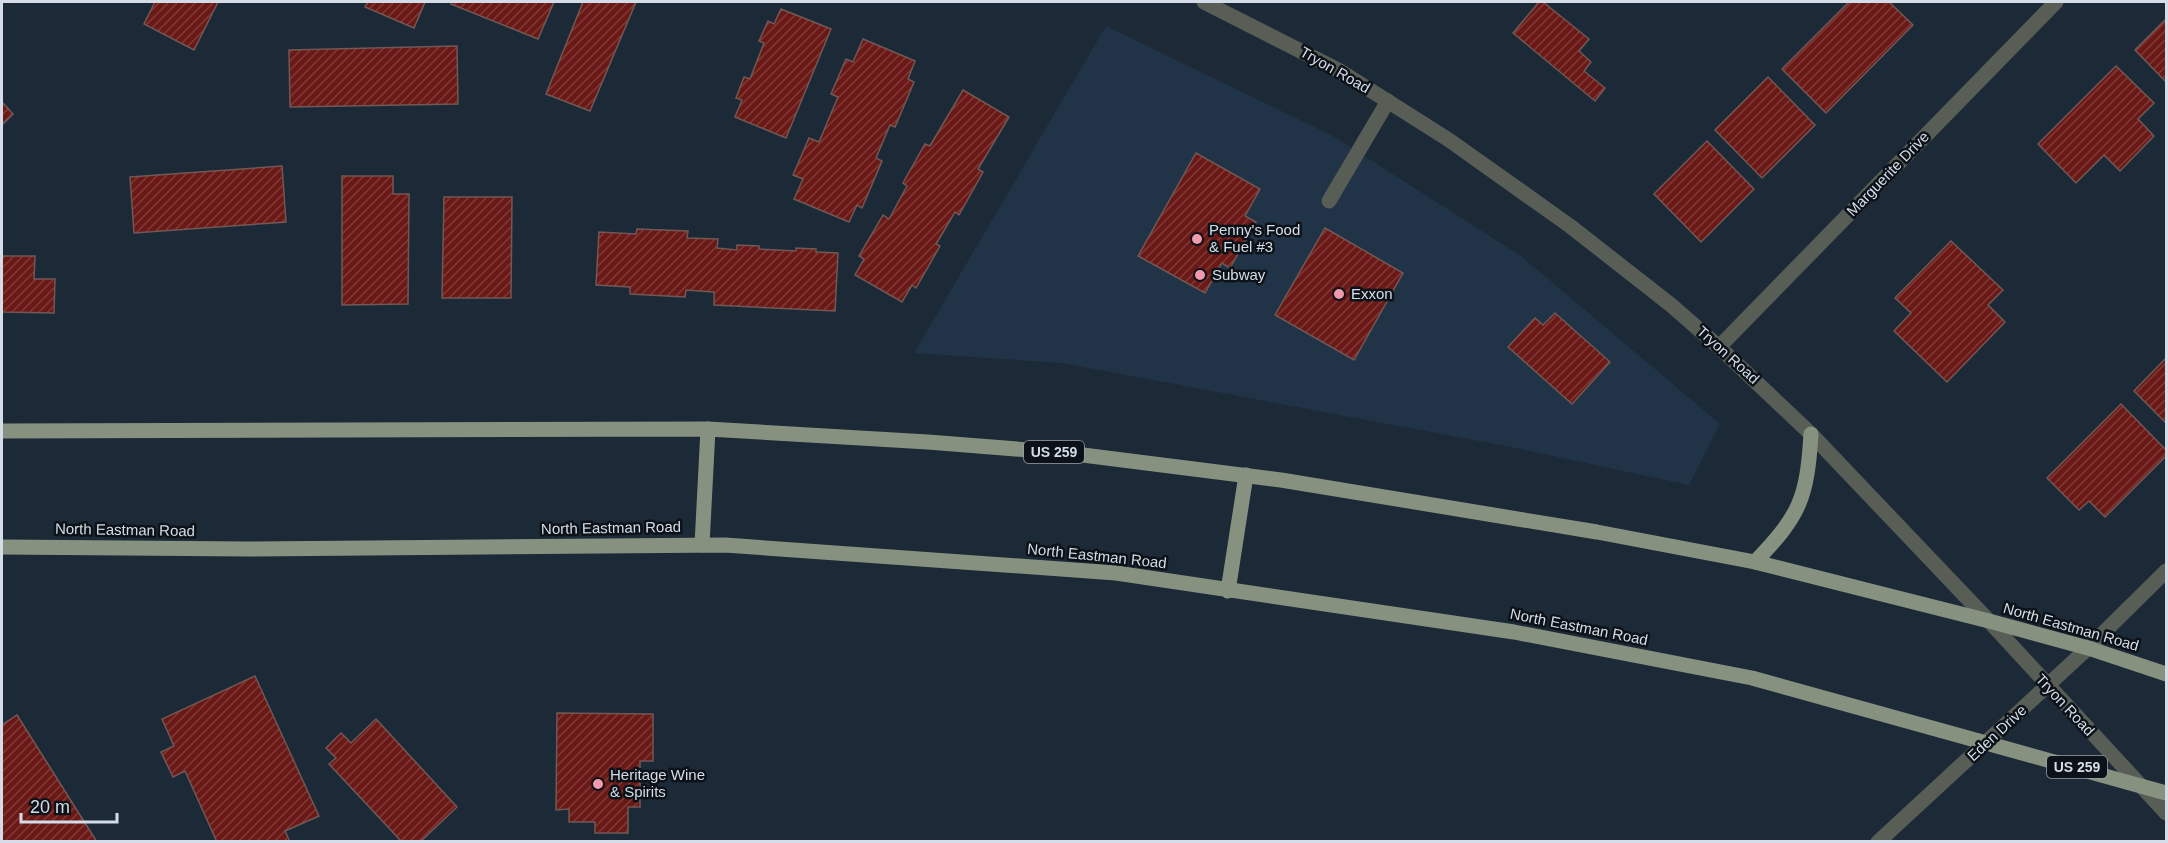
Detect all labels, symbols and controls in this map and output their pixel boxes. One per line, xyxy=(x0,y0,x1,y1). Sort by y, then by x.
street label: Tryon Road xyxy=(1297,43,1373,96)
street label: Marguerite Drive xyxy=(1843,128,1932,219)
place label: Penny's Food & Fuel #3 xyxy=(1209,221,1300,255)
marker: Penny's Food & Fuel #3 xyxy=(1190,232,1204,246)
place label: Subway xyxy=(1212,266,1266,283)
marker: Subway xyxy=(1193,268,1207,282)
place label: Exxon xyxy=(1351,285,1393,302)
marker: Exxon xyxy=(1332,287,1346,301)
street label: Tryon Road xyxy=(1694,322,1763,387)
road number: US 259 xyxy=(1024,441,1084,463)
street label: North Eastman Road xyxy=(541,518,681,537)
street label: North Eastman Road xyxy=(55,520,195,539)
street label: North Eastman Road xyxy=(1027,540,1168,571)
street label: North Eastman Road xyxy=(2001,599,2141,654)
street label: North Eastman Road xyxy=(1509,605,1649,648)
street label: Tryon Road xyxy=(2033,670,2098,739)
street label: Eden Drive xyxy=(1964,701,2030,764)
road number: US 259 xyxy=(2047,756,2107,778)
place label: Heritage Wine & Spirits xyxy=(610,766,705,800)
marker: Heritage Wine & Spirits xyxy=(591,777,605,791)
scale bar xyxy=(21,786,117,824)
text: 20 m xyxy=(30,797,70,817)

